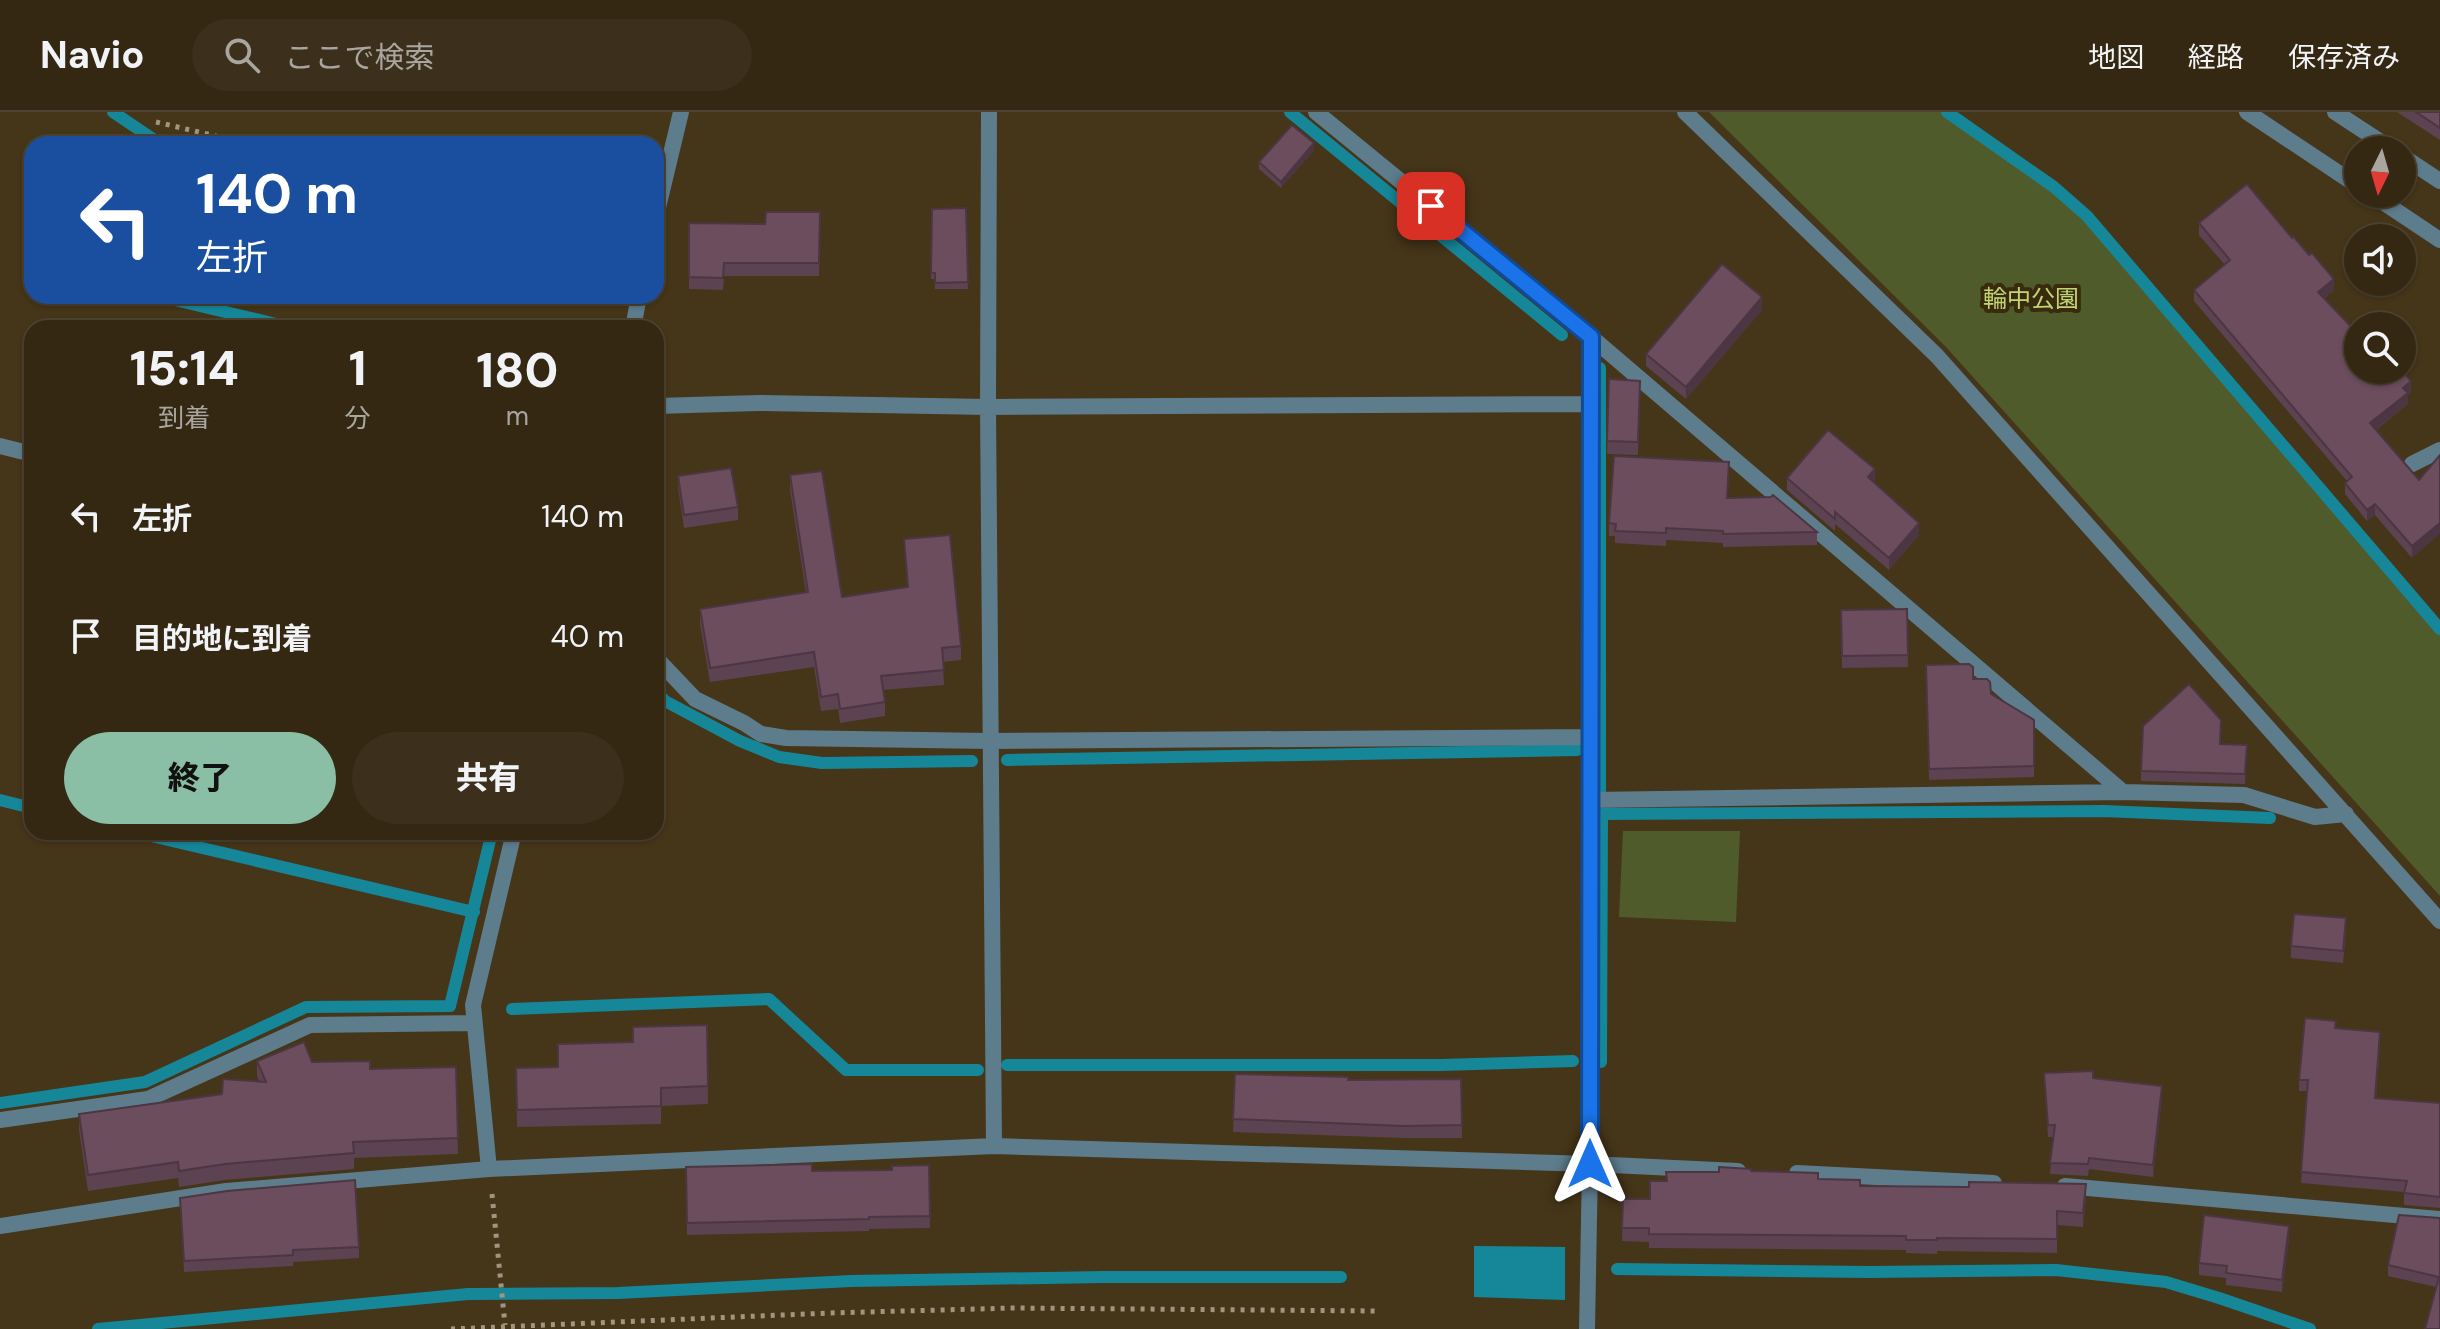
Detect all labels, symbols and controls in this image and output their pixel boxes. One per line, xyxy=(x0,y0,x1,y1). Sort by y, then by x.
search box xyxy=(192,19,752,91)
text: Navio xyxy=(40,30,144,80)
icon: search xyxy=(220,33,264,77)
text: ここで検索 xyxy=(284,38,434,77)
text: 地図 xyxy=(2088,39,2144,76)
text: 経路 xyxy=(2188,39,2244,76)
text: 保存済み xyxy=(2288,39,2400,76)
north arrow xyxy=(2344,136,2416,208)
map controls xyxy=(2344,136,2416,384)
text: 140 m xyxy=(196,157,358,230)
icon: left xyxy=(64,168,168,272)
pin xyxy=(1397,172,1465,240)
icon: arrive xyxy=(1409,184,1453,228)
button: sound xyxy=(2344,224,2416,296)
text: 左折 xyxy=(196,234,268,281)
park label: 輪中公園 xyxy=(1983,283,2079,314)
button: search xyxy=(2344,312,2416,384)
text: 15:14 xyxy=(130,337,239,400)
text: 1 xyxy=(349,337,366,400)
text: 180 xyxy=(476,339,558,402)
text: m xyxy=(506,399,529,433)
text: 到着 xyxy=(158,401,210,435)
text: 分 xyxy=(345,401,371,435)
icon: left xyxy=(64,494,108,538)
text: 140 m xyxy=(541,497,624,536)
text: 左折 xyxy=(132,499,192,538)
icon: arrive xyxy=(64,614,108,658)
text: 40 m xyxy=(551,617,624,656)
text: 目的地に到着 xyxy=(132,619,312,658)
button: 終了 xyxy=(64,732,336,824)
button: 共有 xyxy=(352,732,624,824)
position arrow xyxy=(1548,1122,1632,1206)

